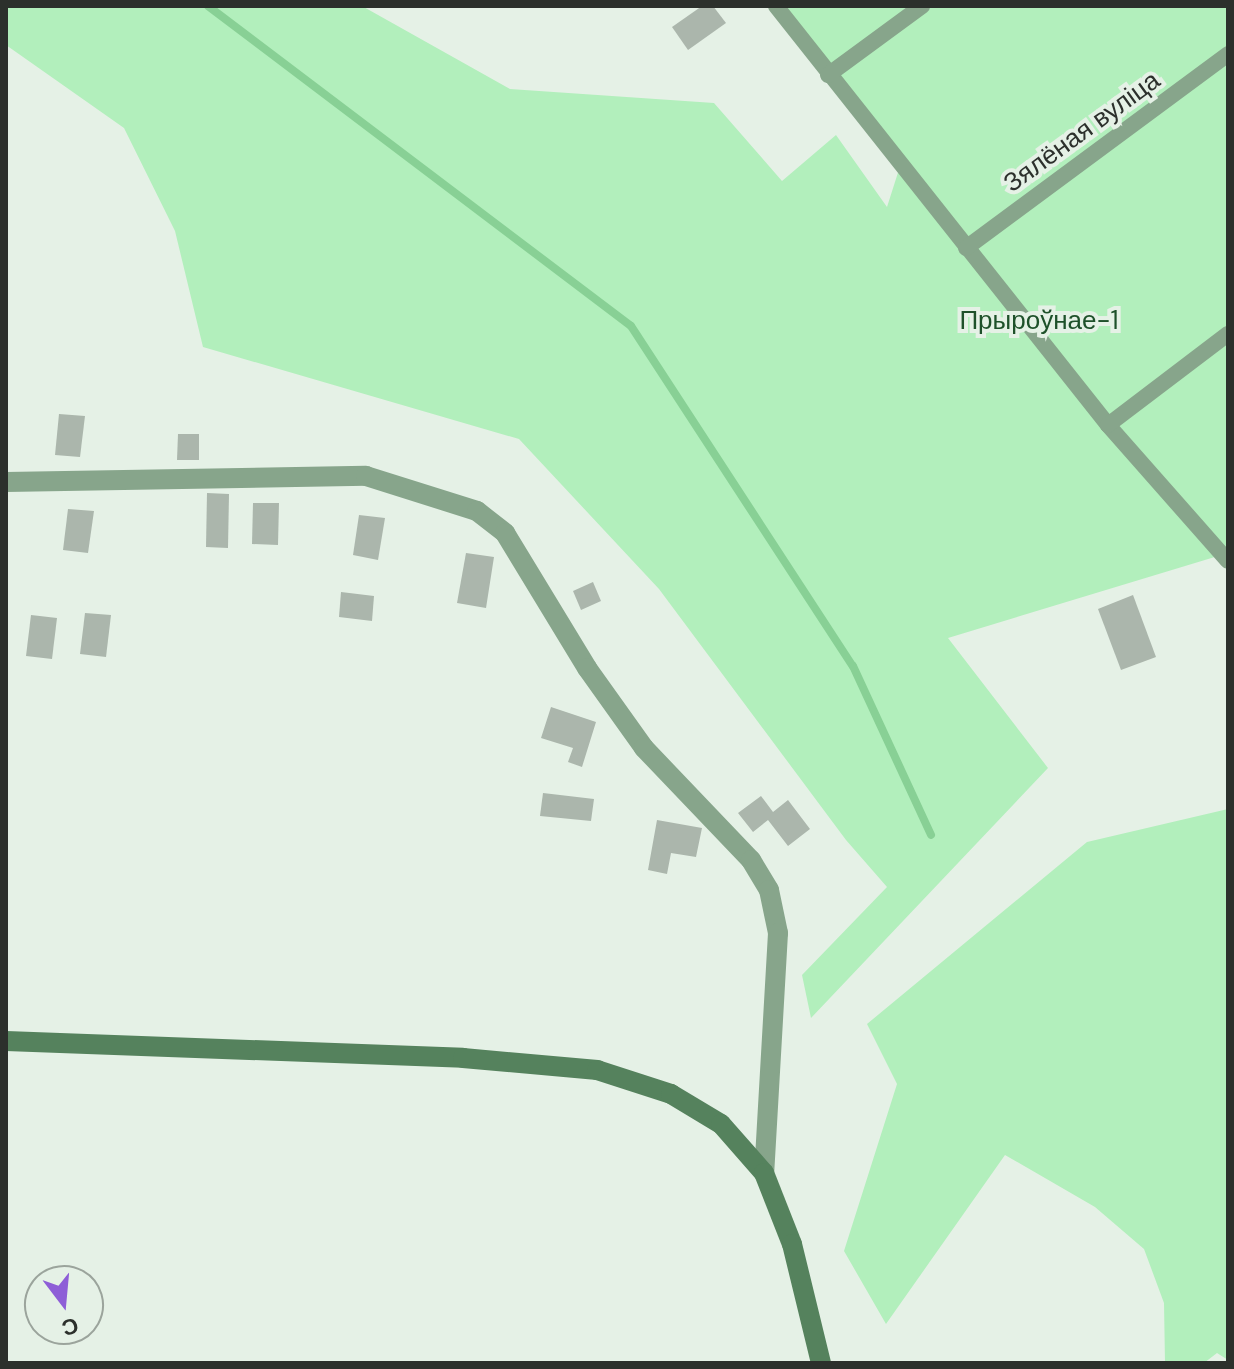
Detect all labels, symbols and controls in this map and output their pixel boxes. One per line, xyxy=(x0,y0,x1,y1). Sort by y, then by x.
street label: Зялёная вуліца xyxy=(998,65,1166,199)
park label: Прыроўнае-1 xyxy=(959,305,1119,337)
north arrow xyxy=(24,1265,104,1345)
text: С xyxy=(59,1310,82,1343)

